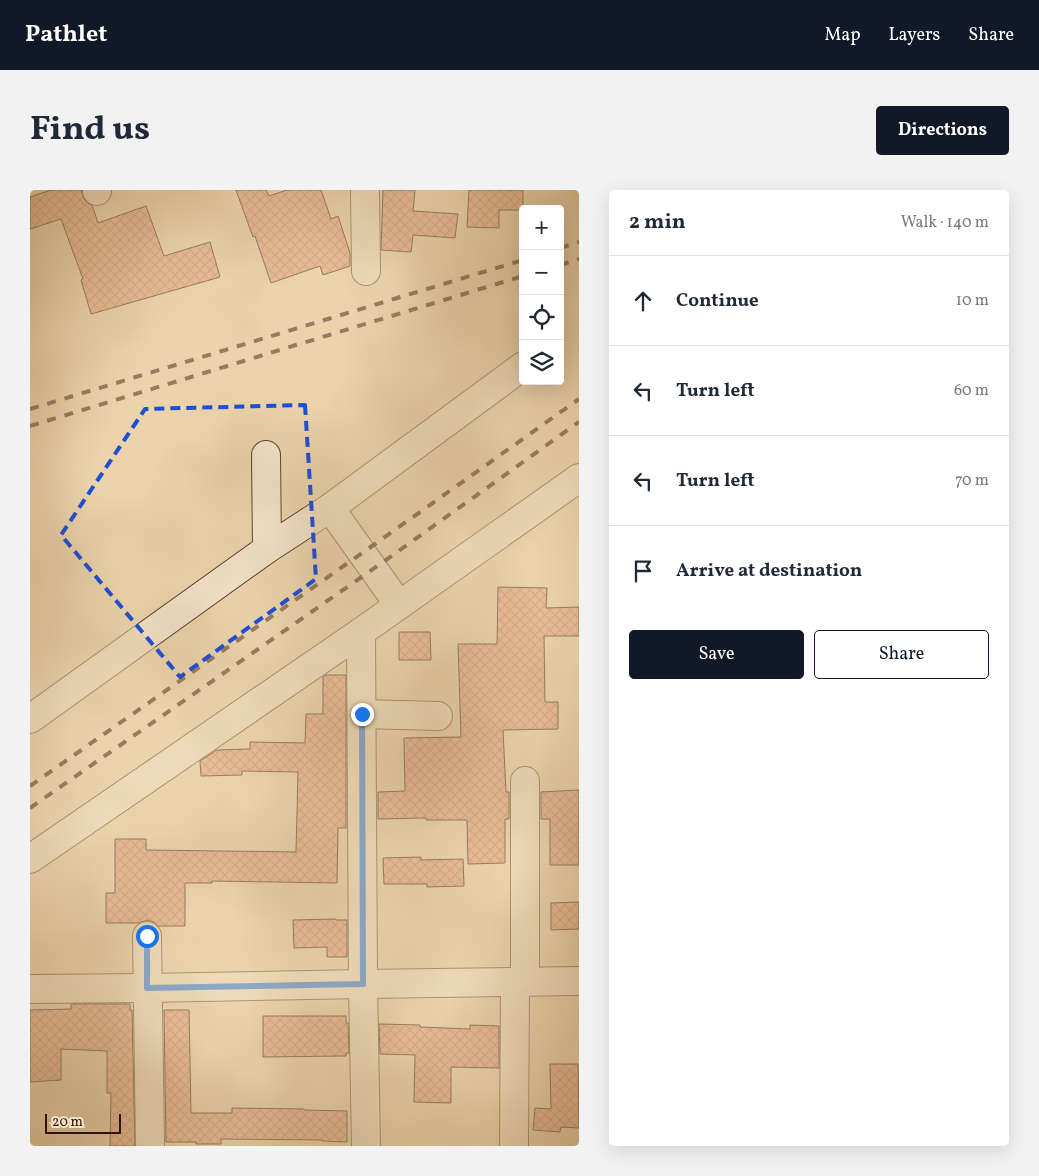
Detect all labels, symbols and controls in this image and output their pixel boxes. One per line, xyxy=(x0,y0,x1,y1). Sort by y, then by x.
text: Pathlet xyxy=(25,18,107,52)
text: Map xyxy=(824,23,860,48)
text: Layers xyxy=(888,23,940,48)
text: Share xyxy=(968,23,1014,48)
text: Find us xyxy=(30,106,150,154)
button: Directions xyxy=(876,106,1009,155)
map controls xyxy=(519,205,564,385)
button: + xyxy=(519,205,564,250)
text: 2 min xyxy=(629,208,686,237)
text: Walk · 140 m xyxy=(901,212,989,234)
button: − xyxy=(519,250,564,295)
icon: ahead xyxy=(629,287,657,315)
text: Continue xyxy=(676,288,759,314)
text: 10 m xyxy=(956,290,989,312)
button: locate xyxy=(519,295,564,340)
button: layers xyxy=(519,340,564,385)
icon: left xyxy=(629,377,657,405)
text: Turn left xyxy=(676,378,755,404)
text: 60 m xyxy=(954,380,989,402)
icon: left xyxy=(629,467,657,495)
text: Turn left xyxy=(676,468,755,494)
text: 70 m xyxy=(955,470,989,492)
icon: arrive xyxy=(629,557,657,585)
text: Arrive at destination xyxy=(676,558,862,584)
button: Save xyxy=(629,630,804,679)
button: Share xyxy=(814,630,989,679)
route end xyxy=(351,703,374,726)
route start xyxy=(136,925,159,948)
scale bar xyxy=(45,1111,121,1134)
text: 20 m xyxy=(52,1113,83,1132)

